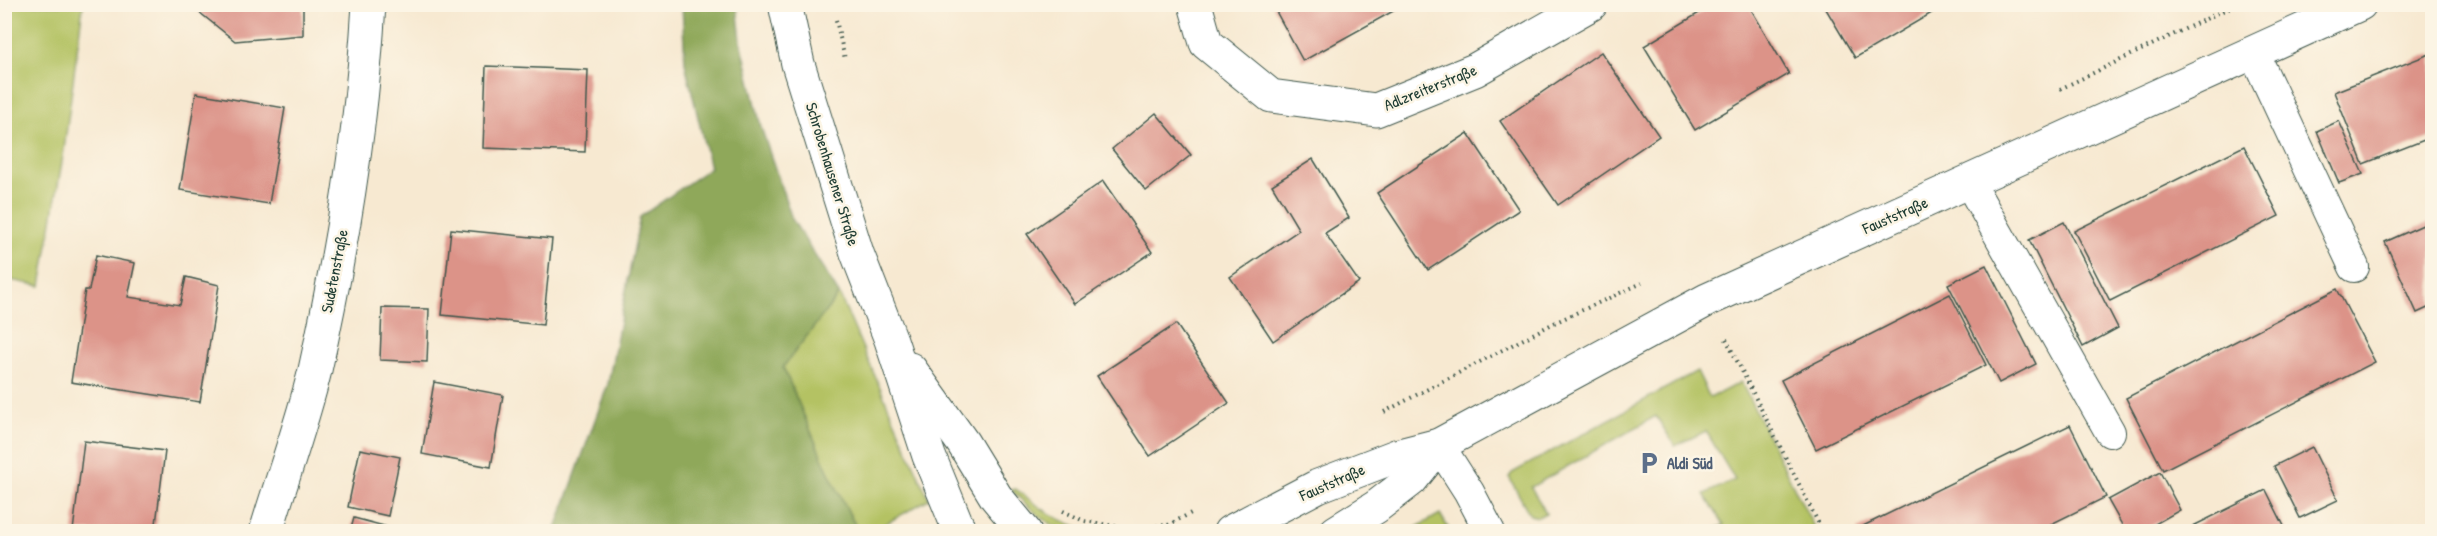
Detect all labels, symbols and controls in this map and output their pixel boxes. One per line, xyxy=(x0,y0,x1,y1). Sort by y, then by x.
street label: Adlzreiterstraße xyxy=(1380,58,1480,116)
street label: Schrobenhausener Straße xyxy=(801,100,865,249)
street label: Fauststraße xyxy=(1858,191,1932,240)
street label: Sudetenstraße xyxy=(315,227,353,315)
parking icon: Aldi Süd xyxy=(1636,450,1662,476)
place label: Aldi Süd xyxy=(1667,452,1713,474)
street label: Fauststraße xyxy=(1295,458,1369,507)

